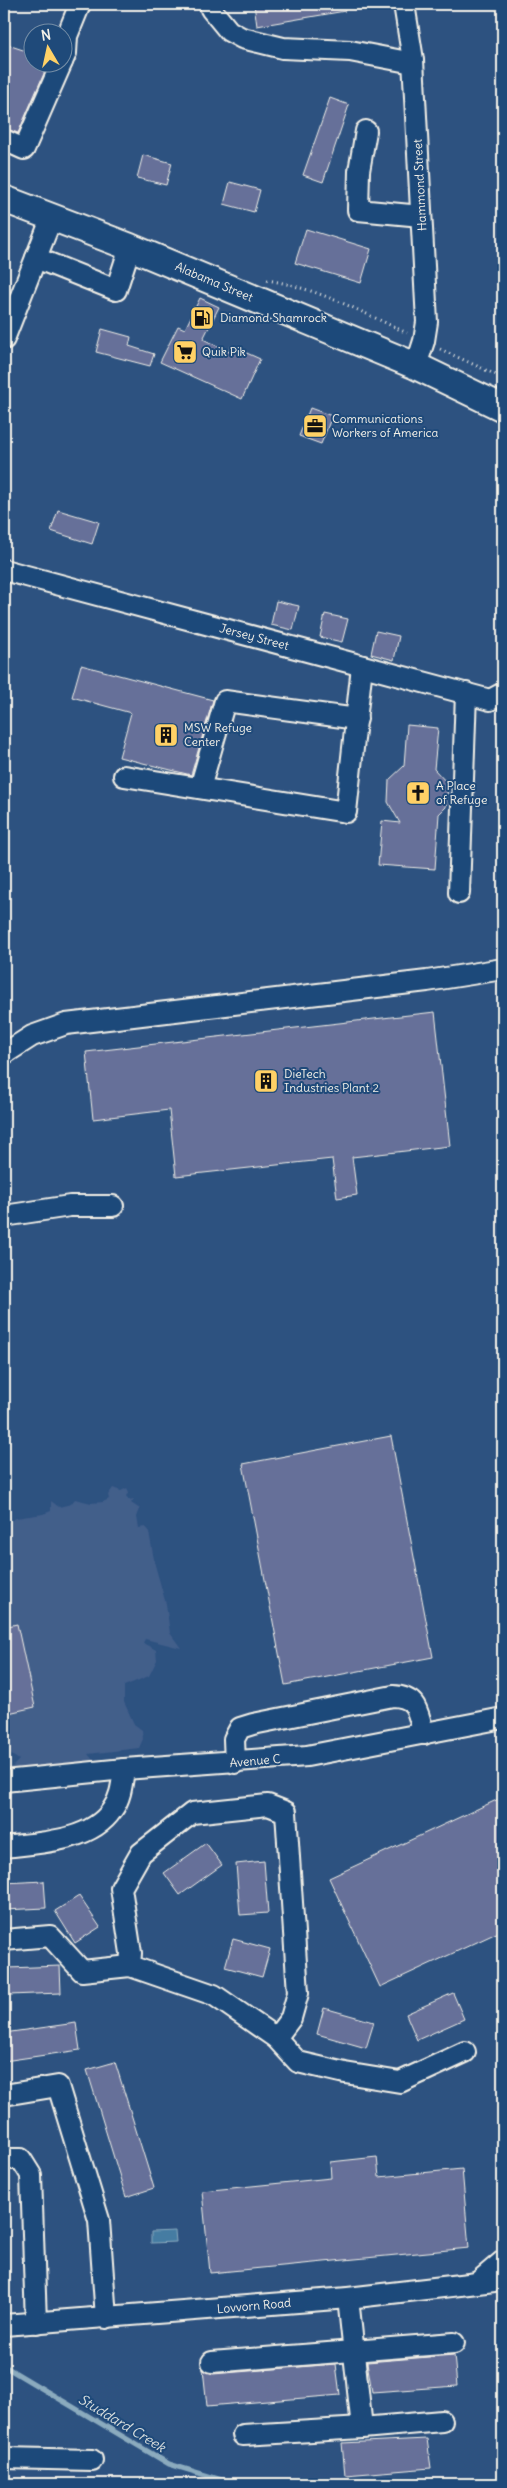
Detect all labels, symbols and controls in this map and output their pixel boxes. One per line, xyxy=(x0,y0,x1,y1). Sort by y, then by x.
north arrow xyxy=(22,22,72,72)
text: N xyxy=(40,26,52,45)
street label: Hammond Street xyxy=(410,139,429,231)
street label: Alabama Street xyxy=(173,258,255,305)
fuel station icon: Diamond Shamrock xyxy=(189,305,215,331)
place label: Diamond Shamrock xyxy=(220,310,327,325)
supermarket icon: Quik Pik xyxy=(172,339,198,365)
place label: Quik Pik xyxy=(202,344,246,359)
place label: Communications Workers of America xyxy=(332,411,439,440)
office icon: Communications Workers of America xyxy=(302,413,328,439)
street label: Jersey Street xyxy=(218,620,290,653)
place label: MSW Refuge Center xyxy=(184,720,252,749)
building icon: MSW Refuge Center xyxy=(153,722,179,748)
place label: A Place of Refuge xyxy=(436,778,487,807)
church icon: A Place of Refuge xyxy=(405,780,431,806)
place label: DieTech Industries Plant 2 xyxy=(284,1066,380,1095)
building icon: DieTech Industries Plant 2 xyxy=(253,1068,279,1094)
street label: Avenue C xyxy=(229,1751,281,1770)
street label: Lovvorn Road xyxy=(216,2295,292,2316)
water label: Studdard Creek xyxy=(75,2390,170,2457)

